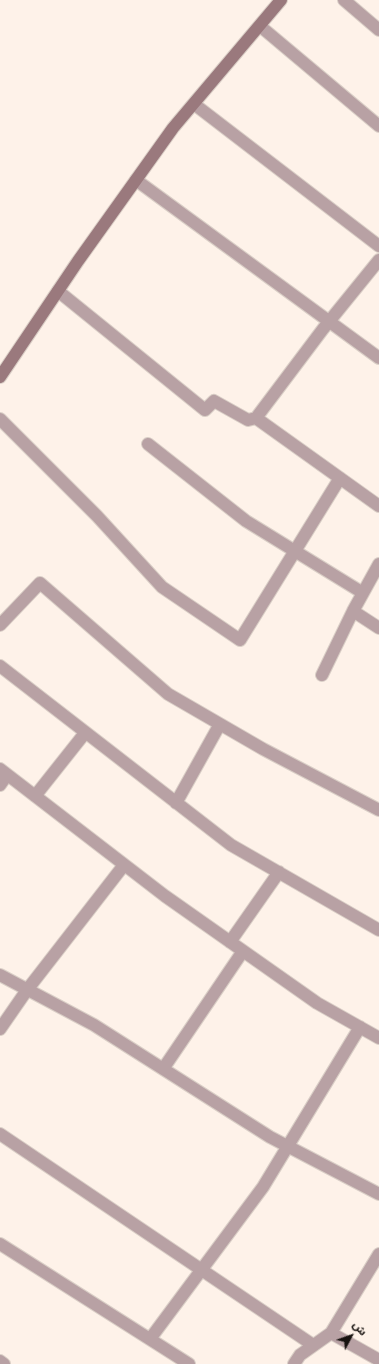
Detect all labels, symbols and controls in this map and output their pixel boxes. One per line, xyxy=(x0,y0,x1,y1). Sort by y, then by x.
north arrow xyxy=(331,1316,371,1356)
text: ش xyxy=(351,1318,370,1338)

